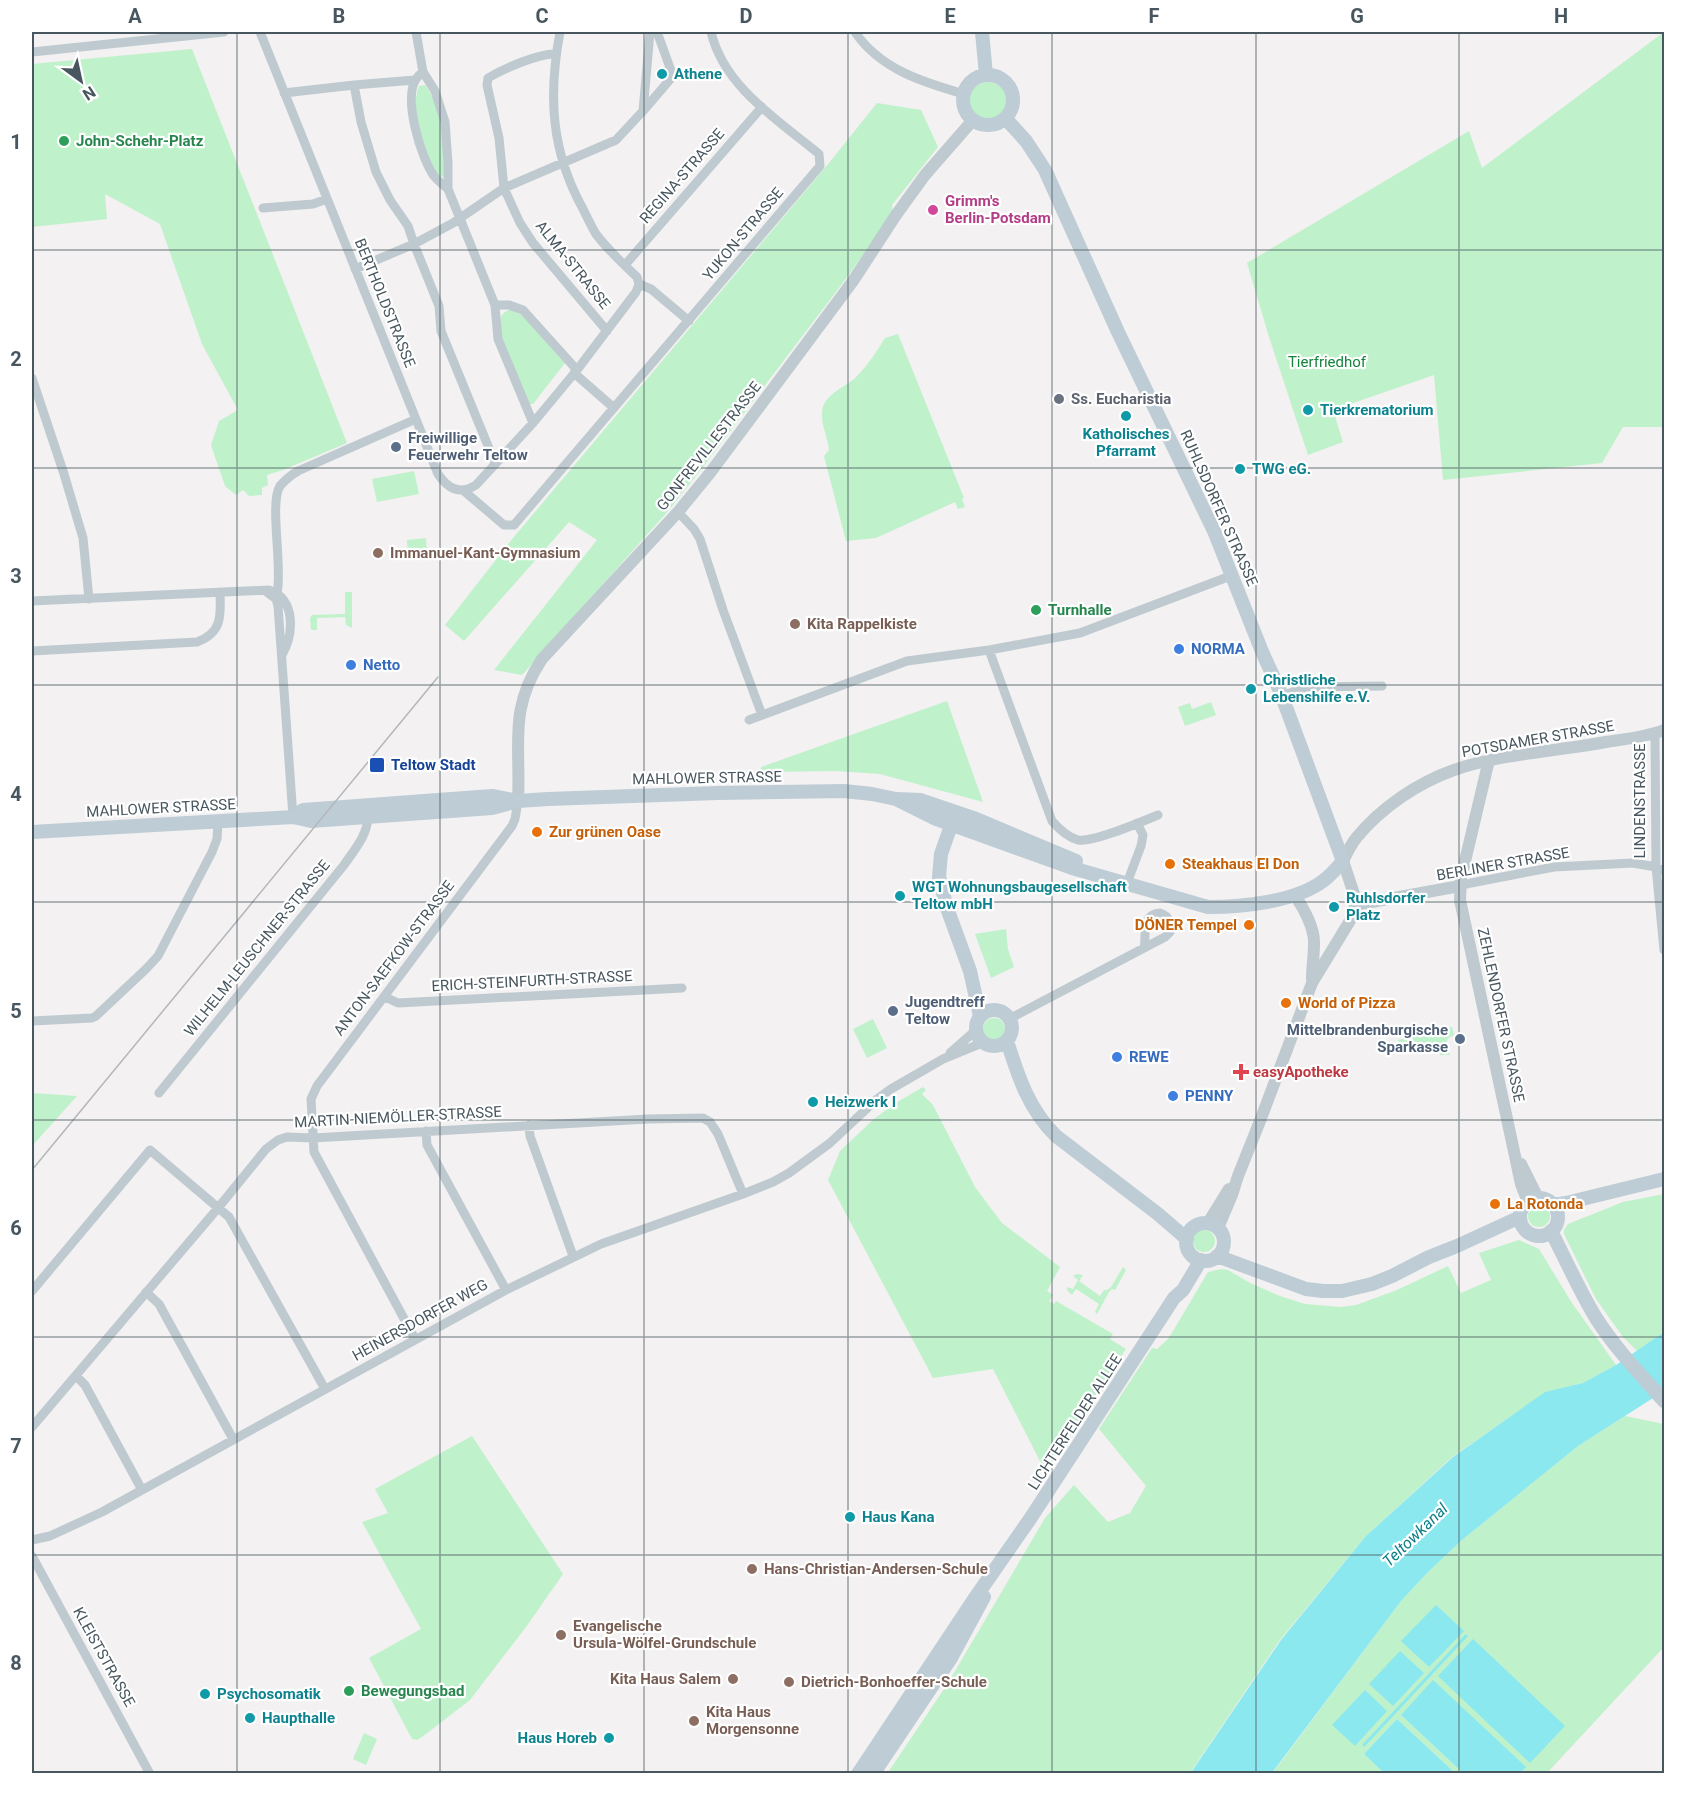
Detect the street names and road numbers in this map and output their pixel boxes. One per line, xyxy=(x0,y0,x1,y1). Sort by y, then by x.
street label: REGINA-STRASSE xyxy=(636,124,728,227)
street label: YUKON-STRASSE xyxy=(699,184,787,284)
street label: ALMA-STRASSE xyxy=(532,217,614,313)
street label: BERTHOLDSTRASSE xyxy=(351,236,419,371)
street label: GONFREVILLESTRASSE xyxy=(653,378,765,514)
street label: RUHLSDORFER STRASSE xyxy=(1176,427,1262,589)
street label: POTSDAMER STRASSE xyxy=(1460,717,1616,761)
street label: LINDENSTRASSE xyxy=(1631,743,1649,859)
street label: MAHLOWER STRASSE xyxy=(632,768,782,788)
street label: MAHLOWER STRASSE xyxy=(86,795,237,821)
street label: BERLINER STRASSE xyxy=(1435,843,1571,885)
street label: WILHELM-LEUSCHNER-STRASSE xyxy=(180,856,334,1040)
street label: ANTON-SAEFKOW-STRASSE xyxy=(330,877,458,1039)
street label: ZEHLENDORFER STRASSE xyxy=(1474,926,1528,1104)
street label: ERICH-STEINFURTH-STRASSE xyxy=(431,967,633,995)
street label: MARTIN-NIEMÖLLER-STRASSE xyxy=(294,1103,503,1131)
street label: HEINERSDORFER WEG xyxy=(349,1275,491,1365)
street label: LICHTERFELDER ALLEE xyxy=(1024,1350,1126,1493)
street label: KLEISTSTRASSE xyxy=(69,1604,139,1710)

